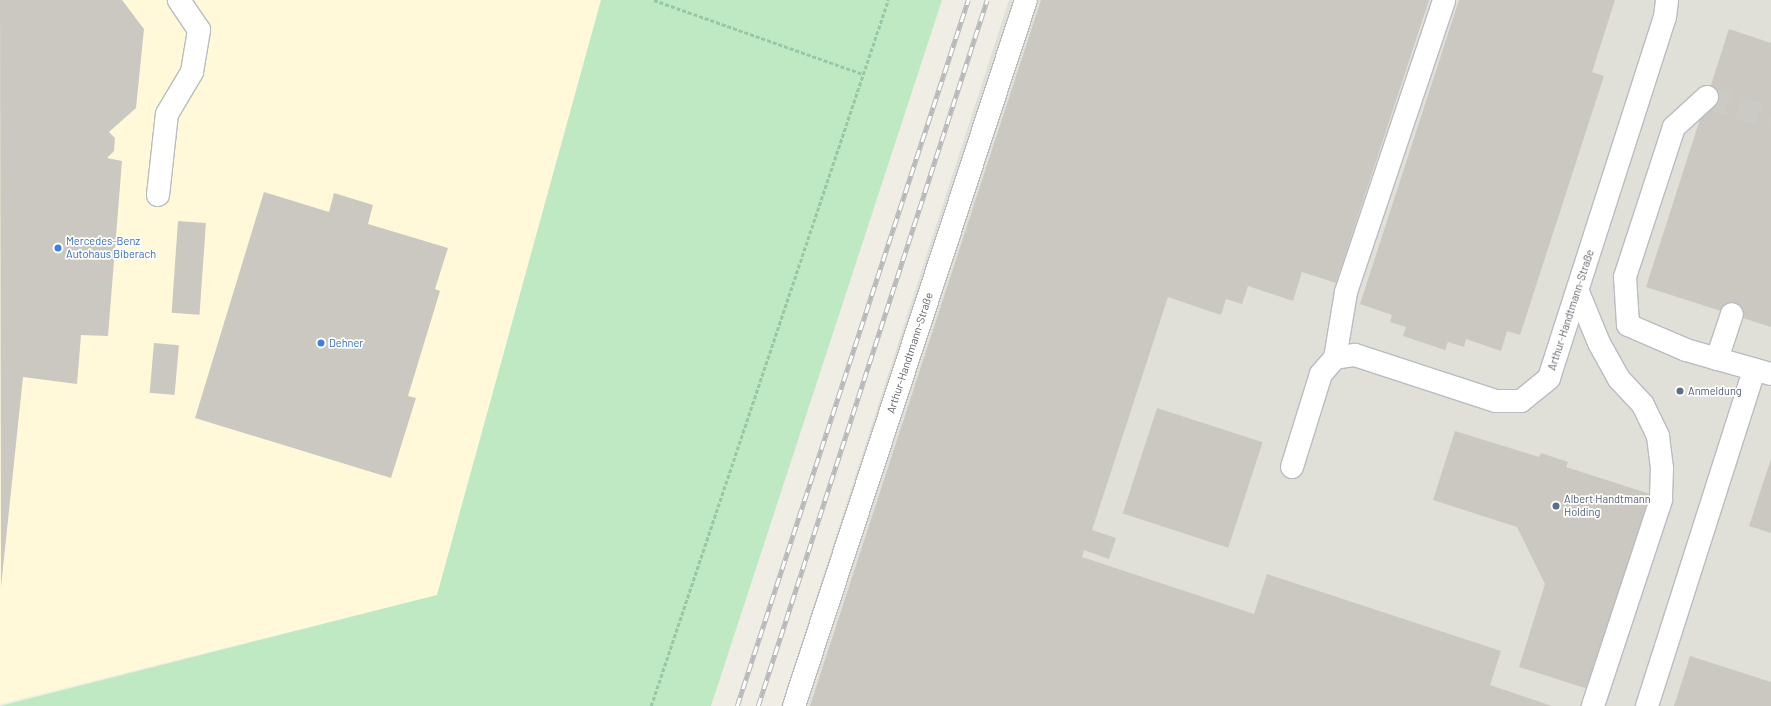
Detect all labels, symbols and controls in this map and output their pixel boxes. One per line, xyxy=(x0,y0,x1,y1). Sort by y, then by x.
place label: Mercedes-Benz Autohaus Biberach xyxy=(66,235,156,261)
marker: Mercedes-Benz Autohaus Biberach xyxy=(53,243,63,253)
street label: Arthur-Handtmann-Straße xyxy=(1545,248,1597,372)
street label: Arthur-Handtmann-Straße xyxy=(884,291,936,415)
place label: Dehner xyxy=(329,336,363,350)
marker: Dehner xyxy=(316,338,326,348)
place label: Anmeldung xyxy=(1688,384,1742,398)
marker: Anmeldung xyxy=(1675,386,1685,396)
place label: Albert Handtmann Holding xyxy=(1564,493,1651,519)
marker: Albert Handtmann Holding xyxy=(1551,501,1561,511)

